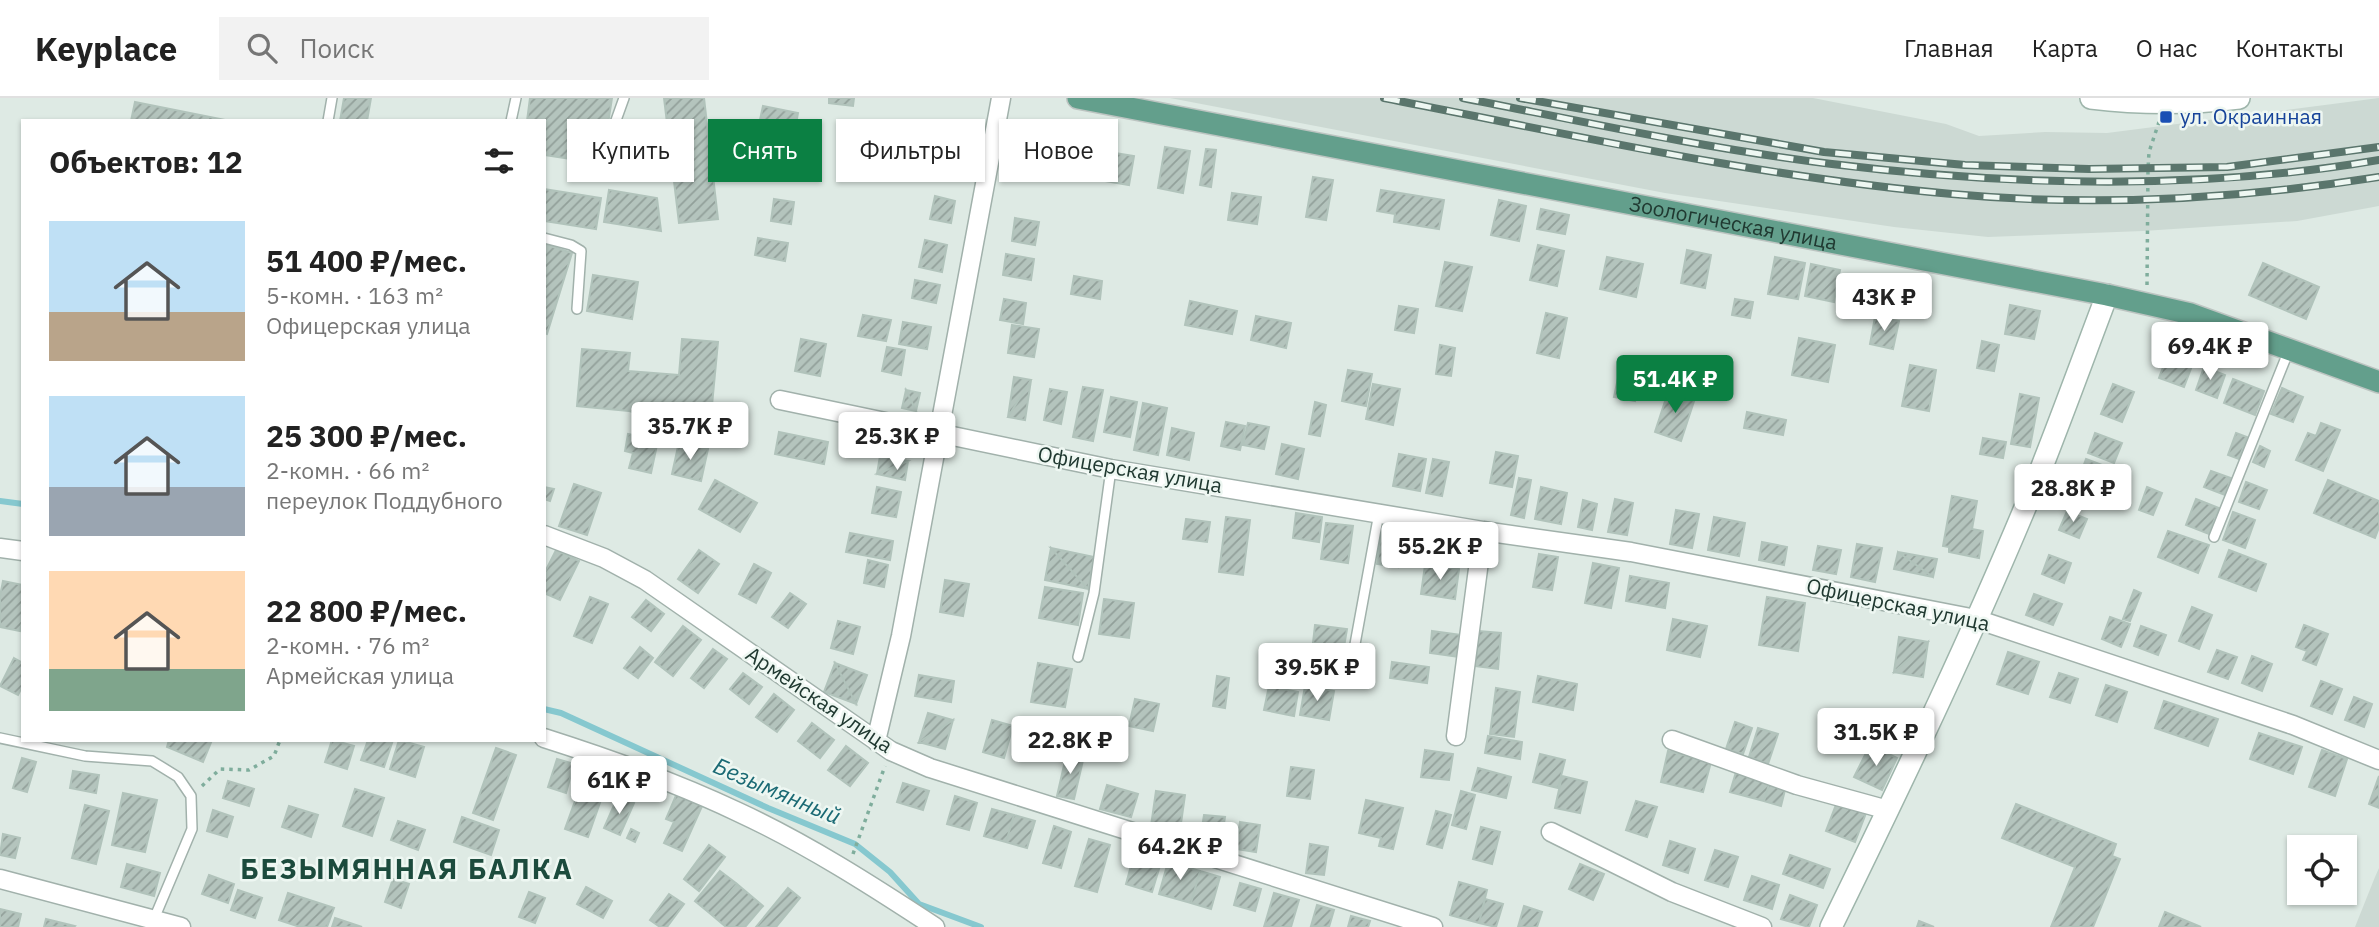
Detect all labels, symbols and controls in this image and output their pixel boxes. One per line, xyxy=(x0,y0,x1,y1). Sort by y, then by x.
search box xyxy=(219,17,709,80)
text: Keyplace xyxy=(35,27,177,70)
icon: search xyxy=(243,29,281,67)
text: Поиск xyxy=(299,31,375,65)
text: Главная xyxy=(1904,32,1994,64)
text: Карта xyxy=(2032,32,2098,64)
text: О нас xyxy=(2136,32,2197,64)
text: Контакты xyxy=(2235,32,2344,64)
place label: ул. Окраинная xyxy=(2180,102,2322,130)
marker: ул. Окраинная xyxy=(2158,109,2174,125)
chip: Купить xyxy=(567,119,694,182)
chip: Снять xyxy=(708,119,822,182)
chip: Фильтры xyxy=(836,119,985,182)
chip: Новое xyxy=(999,119,1118,182)
text: Объектов: 12 xyxy=(49,142,243,181)
icon: filters xyxy=(480,142,518,180)
street label: Зоологическая улица xyxy=(1627,189,1840,256)
text: 51 400 ₽/мес. xyxy=(266,241,467,280)
icon: home xyxy=(105,249,189,333)
pin: 43K ₽ xyxy=(1835,274,1933,333)
text: 5-комн. · 163 m² xyxy=(266,280,443,310)
text: 43K ₽ xyxy=(1852,281,1916,311)
text: Офицерская улица xyxy=(266,310,471,340)
pin: 69.4K ₽ xyxy=(2145,322,2275,382)
text: 69.4K ₽ xyxy=(2167,330,2253,360)
pin: 51.4K ₽ xyxy=(1610,356,1740,415)
text: 51.4K ₽ xyxy=(1632,363,1718,393)
pin: 35.7K ₽ xyxy=(625,402,755,462)
text: 35.7K ₽ xyxy=(647,410,733,440)
pin: 25.3K ₽ xyxy=(832,412,962,472)
text: 25 300 ₽/мес. xyxy=(266,416,467,455)
text: 25.3K ₽ xyxy=(854,420,940,450)
icon: home xyxy=(105,424,189,508)
street label: Офицерская улица xyxy=(1036,439,1225,499)
text: 2-комн. · 66 m² xyxy=(266,455,429,485)
pin: 28.8K ₽ xyxy=(2008,464,2138,524)
text: 28.8K ₽ xyxy=(2030,472,2116,502)
text: переулок Поддубного xyxy=(266,485,503,515)
pin: 55.2K ₽ xyxy=(1375,522,1505,582)
text: 55.2K ₽ xyxy=(1397,530,1483,560)
street label: Офицерская улица xyxy=(1804,571,1992,637)
text: 22 800 ₽/мес. xyxy=(266,591,467,630)
icon: home xyxy=(105,599,189,683)
text: 2-комн. · 76 m² xyxy=(266,630,429,660)
street label: Армейская улица xyxy=(741,640,899,759)
pin: 39.5K ₽ xyxy=(1252,644,1382,703)
text: 39.5K ₽ xyxy=(1274,651,1360,681)
text: Армейская улица xyxy=(266,660,454,690)
pin: 31.5K ₽ xyxy=(1811,708,1941,768)
pin: 22.8K ₽ xyxy=(1005,716,1135,776)
text: 31.5K ₽ xyxy=(1833,716,1919,746)
text: 22.8K ₽ xyxy=(1027,724,1113,754)
water label: Безымянный xyxy=(709,750,846,830)
pin: 61K ₽ xyxy=(570,756,668,816)
text: 61K ₽ xyxy=(587,764,651,794)
pin: 64.2K ₽ xyxy=(1115,822,1245,882)
text: 64.2K ₽ xyxy=(1137,830,1223,860)
map controls xyxy=(2287,835,2357,905)
button: locate xyxy=(2287,835,2357,905)
district label: БЕЗЫМЯННАЯ БАЛКА xyxy=(240,850,574,887)

